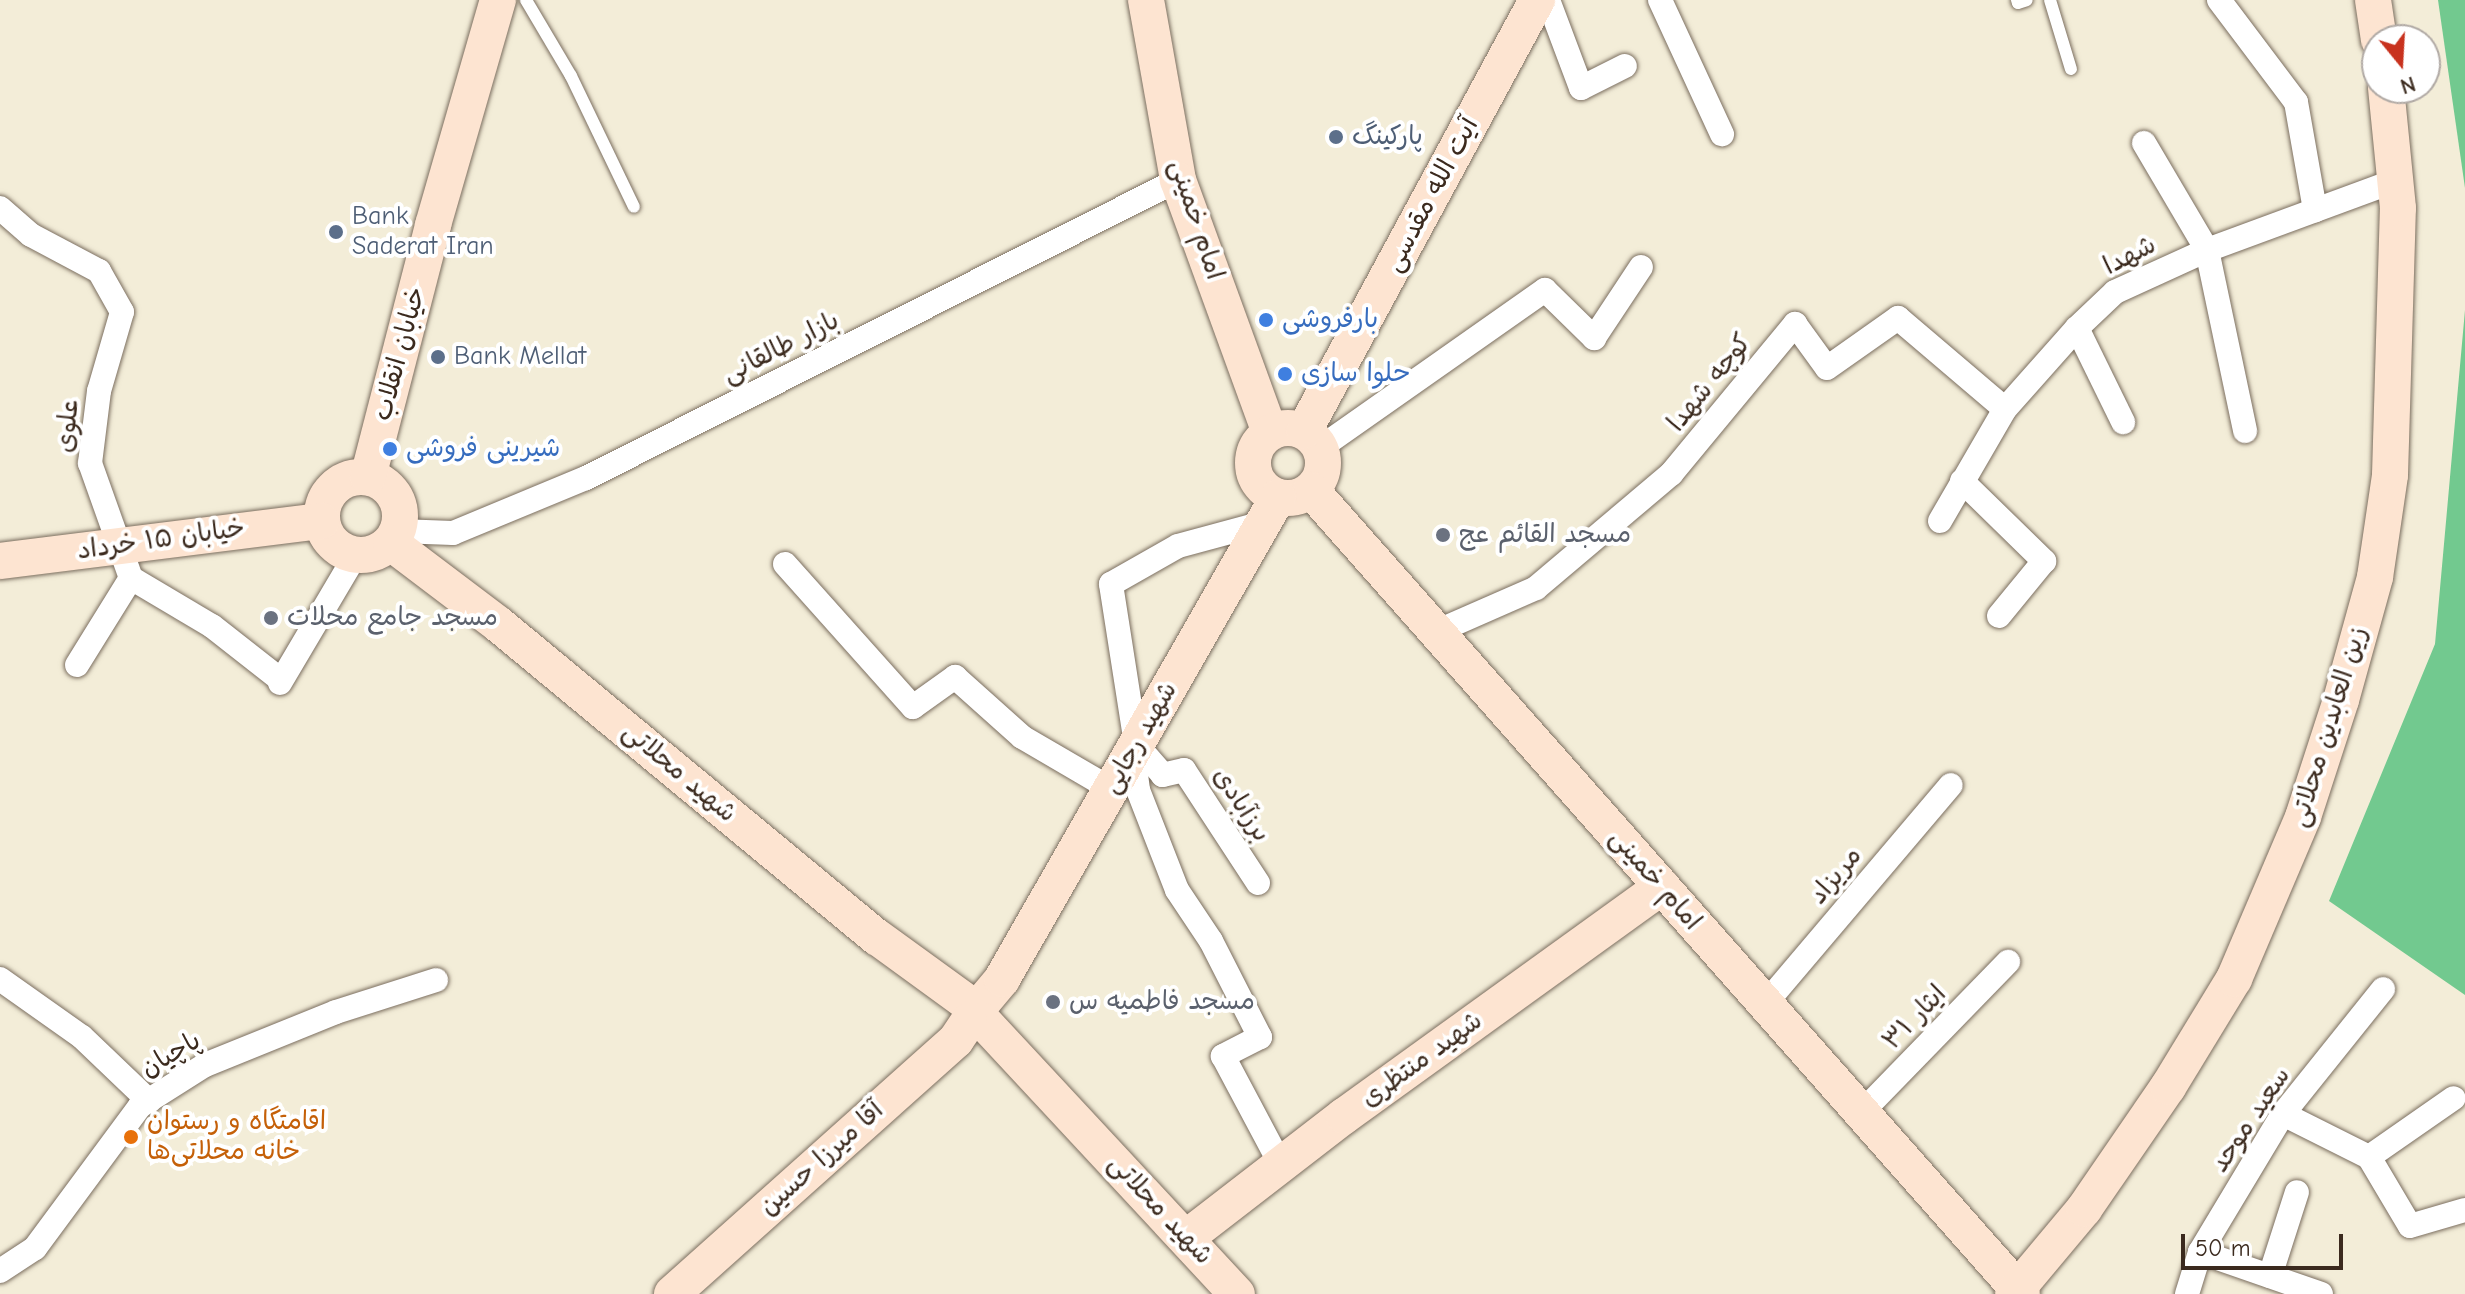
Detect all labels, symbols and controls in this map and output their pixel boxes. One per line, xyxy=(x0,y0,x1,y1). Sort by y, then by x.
north arrow xyxy=(2361,24,2441,104)
text: N xyxy=(2397,70,2419,100)
street label: آیت الله مقدسی xyxy=(1378,112,1486,278)
place label: پارکینگ xyxy=(1352,121,1423,153)
marker: پارکینگ xyxy=(1327,128,1345,146)
street label: امام خمینی xyxy=(1162,156,1230,284)
place label: Bank Saderat Iran xyxy=(352,201,494,262)
marker: Bank Saderat Iran xyxy=(327,223,345,241)
street label: شهدا xyxy=(2099,230,2161,282)
street label: خیابان انقلاب xyxy=(367,284,433,424)
place label: بارفروشی xyxy=(1282,304,1378,336)
street label: بازار طالقانی xyxy=(717,305,845,391)
marker: بارفروشی xyxy=(1257,311,1275,329)
street label: کوچه شهدا xyxy=(1661,328,1759,438)
place label: Bank Mellat xyxy=(454,341,586,373)
marker: Bank Mellat xyxy=(429,348,447,366)
place label: حلوا سازی xyxy=(1301,358,1410,390)
marker: حلوا سازی xyxy=(1276,365,1294,383)
street label: علوی xyxy=(50,398,86,454)
place label: شیرینی فروشی xyxy=(406,433,560,465)
marker: شیرینی فروشی xyxy=(381,440,399,458)
street label: خیابان ۱۵ خرداد xyxy=(75,513,247,567)
place label: مسجد القائم عج xyxy=(1459,519,1631,551)
marker: مسجد القائم عج xyxy=(1434,526,1452,544)
place label: مسجد جامع محلات xyxy=(287,602,498,634)
marker: مسجد جامع محلات xyxy=(262,609,280,627)
street label: زین العابدین محلاتی xyxy=(2284,623,2374,831)
street label: شهید رجایی xyxy=(1096,677,1184,799)
street label: شهید محلاتی xyxy=(616,716,742,830)
street label: برزآبادی xyxy=(1206,762,1276,848)
street label: امام خمینی xyxy=(1603,823,1707,937)
street label: مریزاد xyxy=(1803,841,1869,911)
street label: ایثار ۳۱ xyxy=(1877,979,1953,1057)
place label: مسجد فاطمیه س xyxy=(1069,986,1255,1018)
marker: مسجد فاطمیه س xyxy=(1044,993,1062,1011)
street label: شهید منتظری xyxy=(1355,1006,1489,1114)
street label: پاچیان xyxy=(135,1025,207,1085)
street label: سعید موحد xyxy=(2204,1061,2298,1179)
street label: آقا میرزا حسین xyxy=(754,1095,890,1223)
place label: اقامتگاه و رستوان خانه محلاتی‌ها xyxy=(147,1106,326,1168)
marker: اقامتگاه و رستوان خانه محلاتی‌ها xyxy=(122,1128,140,1146)
street label: شهید محلاتی xyxy=(1101,1149,1219,1271)
scale bar xyxy=(2185,1218,2347,1268)
text: 50 m xyxy=(2195,1234,2251,1262)

